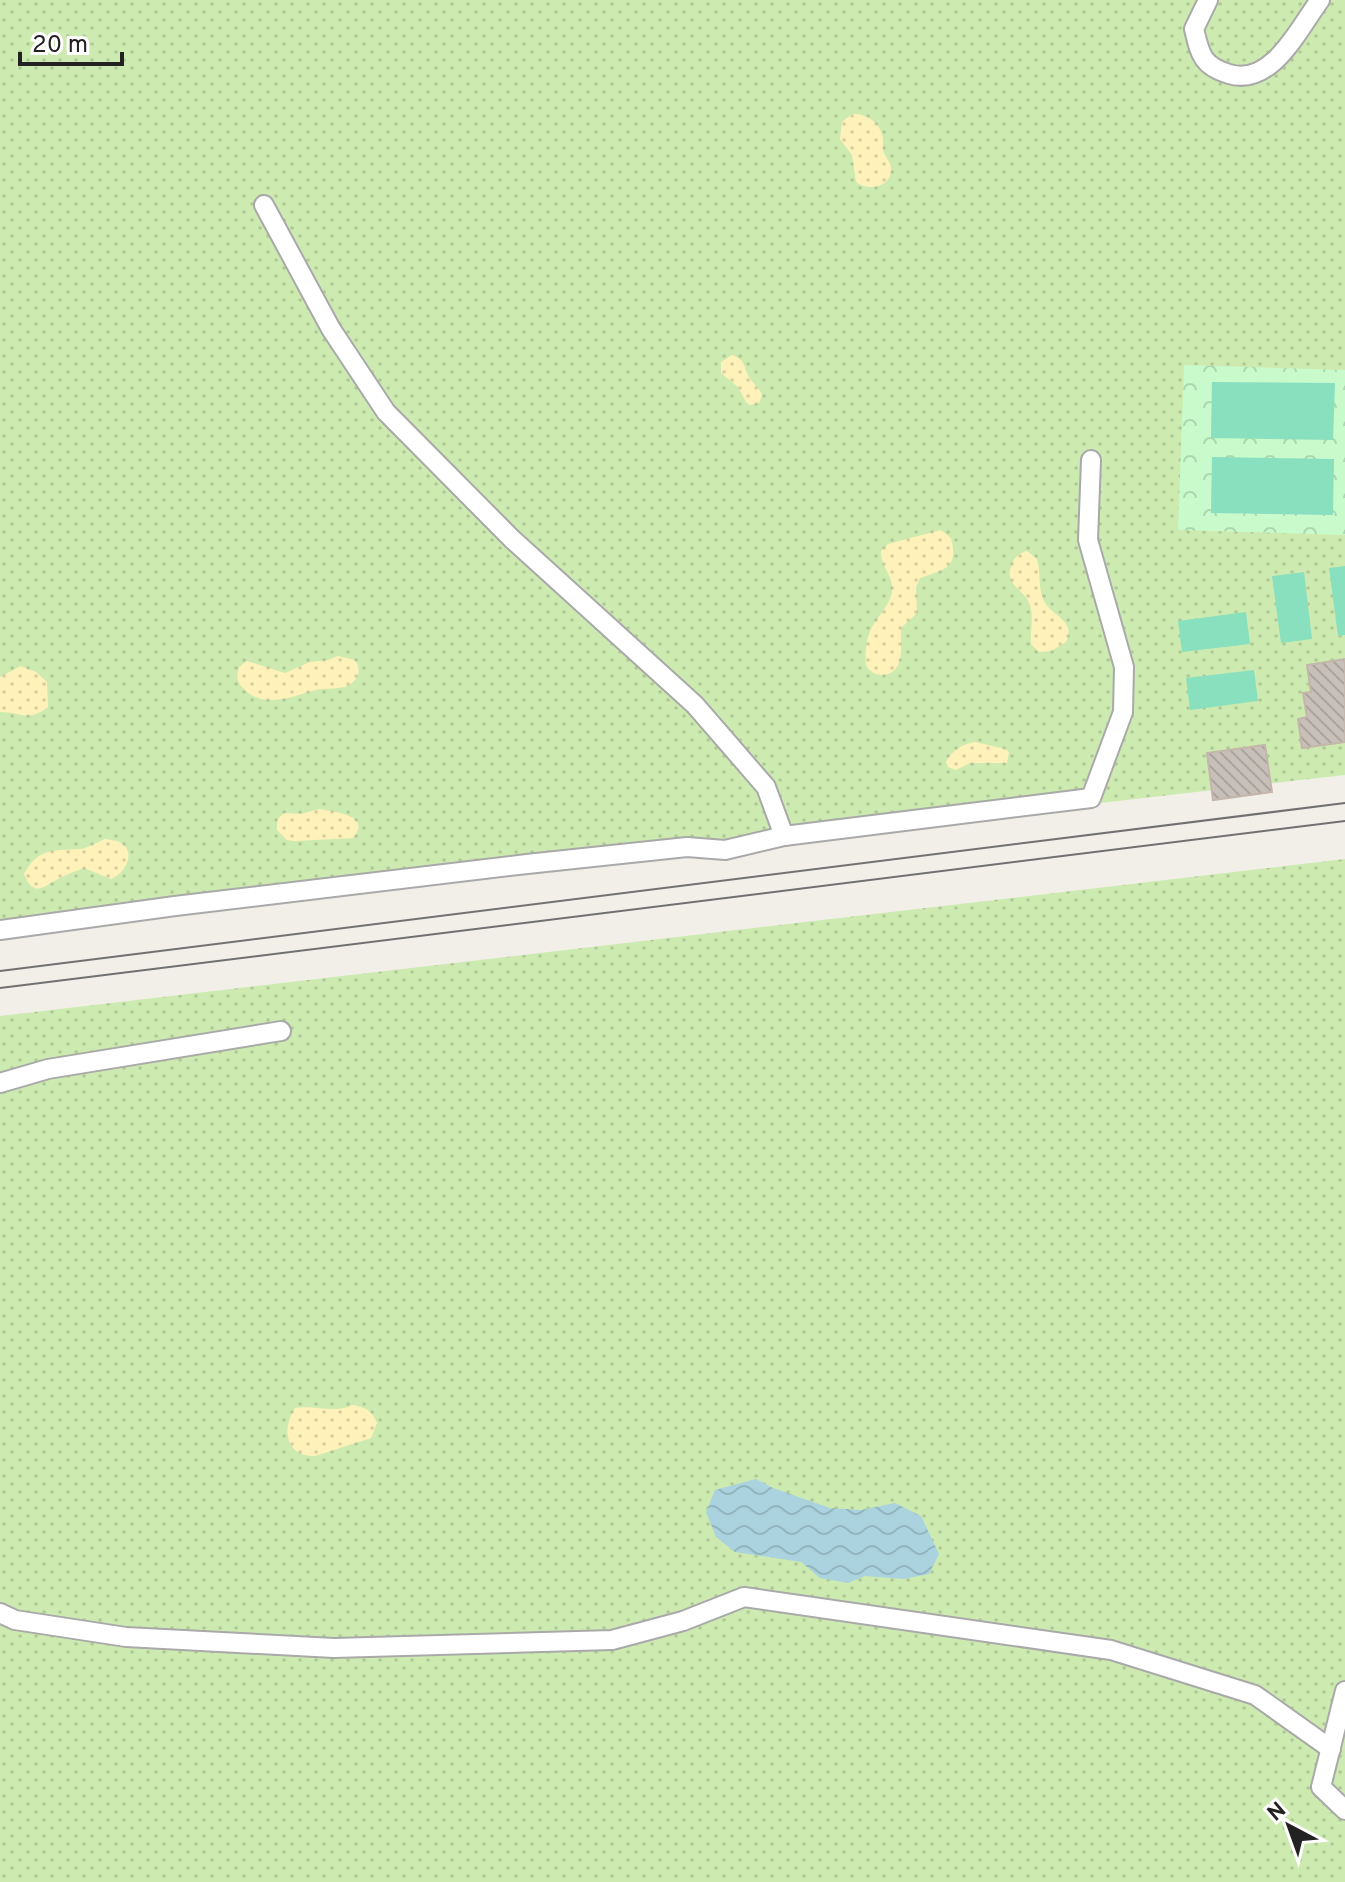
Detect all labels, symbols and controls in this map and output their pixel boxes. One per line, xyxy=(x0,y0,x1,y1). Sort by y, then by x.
scale bar xyxy=(20,16,122,66)
text: 20 m xyxy=(32,31,88,61)
north arrow xyxy=(1249,1786,1329,1866)
text: N xyxy=(1263,1797,1292,1828)

